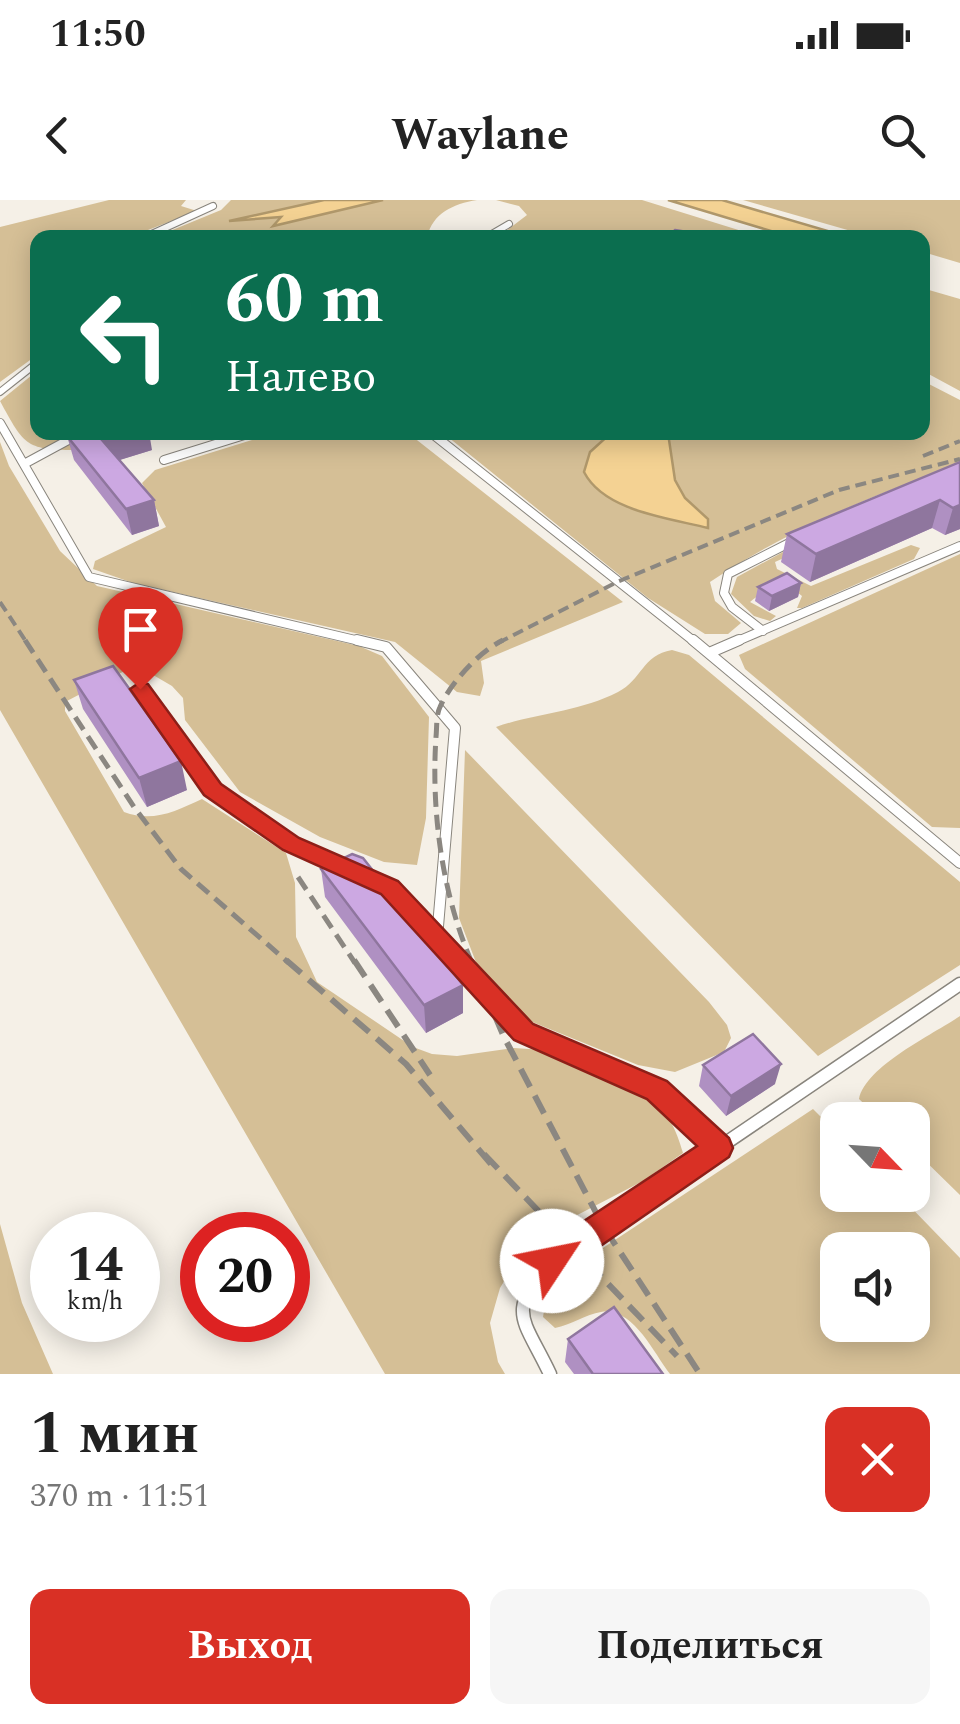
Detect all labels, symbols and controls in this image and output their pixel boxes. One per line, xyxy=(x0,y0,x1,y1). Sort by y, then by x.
text: 11:50 xyxy=(50,6,145,64)
text: Waylane xyxy=(391,101,569,170)
icon: back xyxy=(30,108,85,163)
icon: search xyxy=(875,108,930,163)
text: 60 m xyxy=(225,247,384,353)
icon: left xyxy=(60,270,190,400)
text: Налево xyxy=(225,343,376,412)
pin xyxy=(98,587,183,690)
icon: arrive xyxy=(113,602,168,657)
north arrow xyxy=(820,1102,930,1212)
map controls xyxy=(820,1102,930,1342)
position arrow xyxy=(500,1209,604,1313)
speed limit sign: 20 xyxy=(180,1212,310,1342)
text: 14 xyxy=(67,1227,123,1303)
button: sound xyxy=(820,1232,930,1342)
text: km/h xyxy=(67,1283,123,1321)
text: 1 мин xyxy=(30,1388,199,1480)
button: close xyxy=(825,1407,930,1512)
text: 370 m · 11:51 xyxy=(30,1472,210,1521)
button: Выход xyxy=(30,1589,470,1704)
button: Поделиться xyxy=(490,1589,930,1704)

